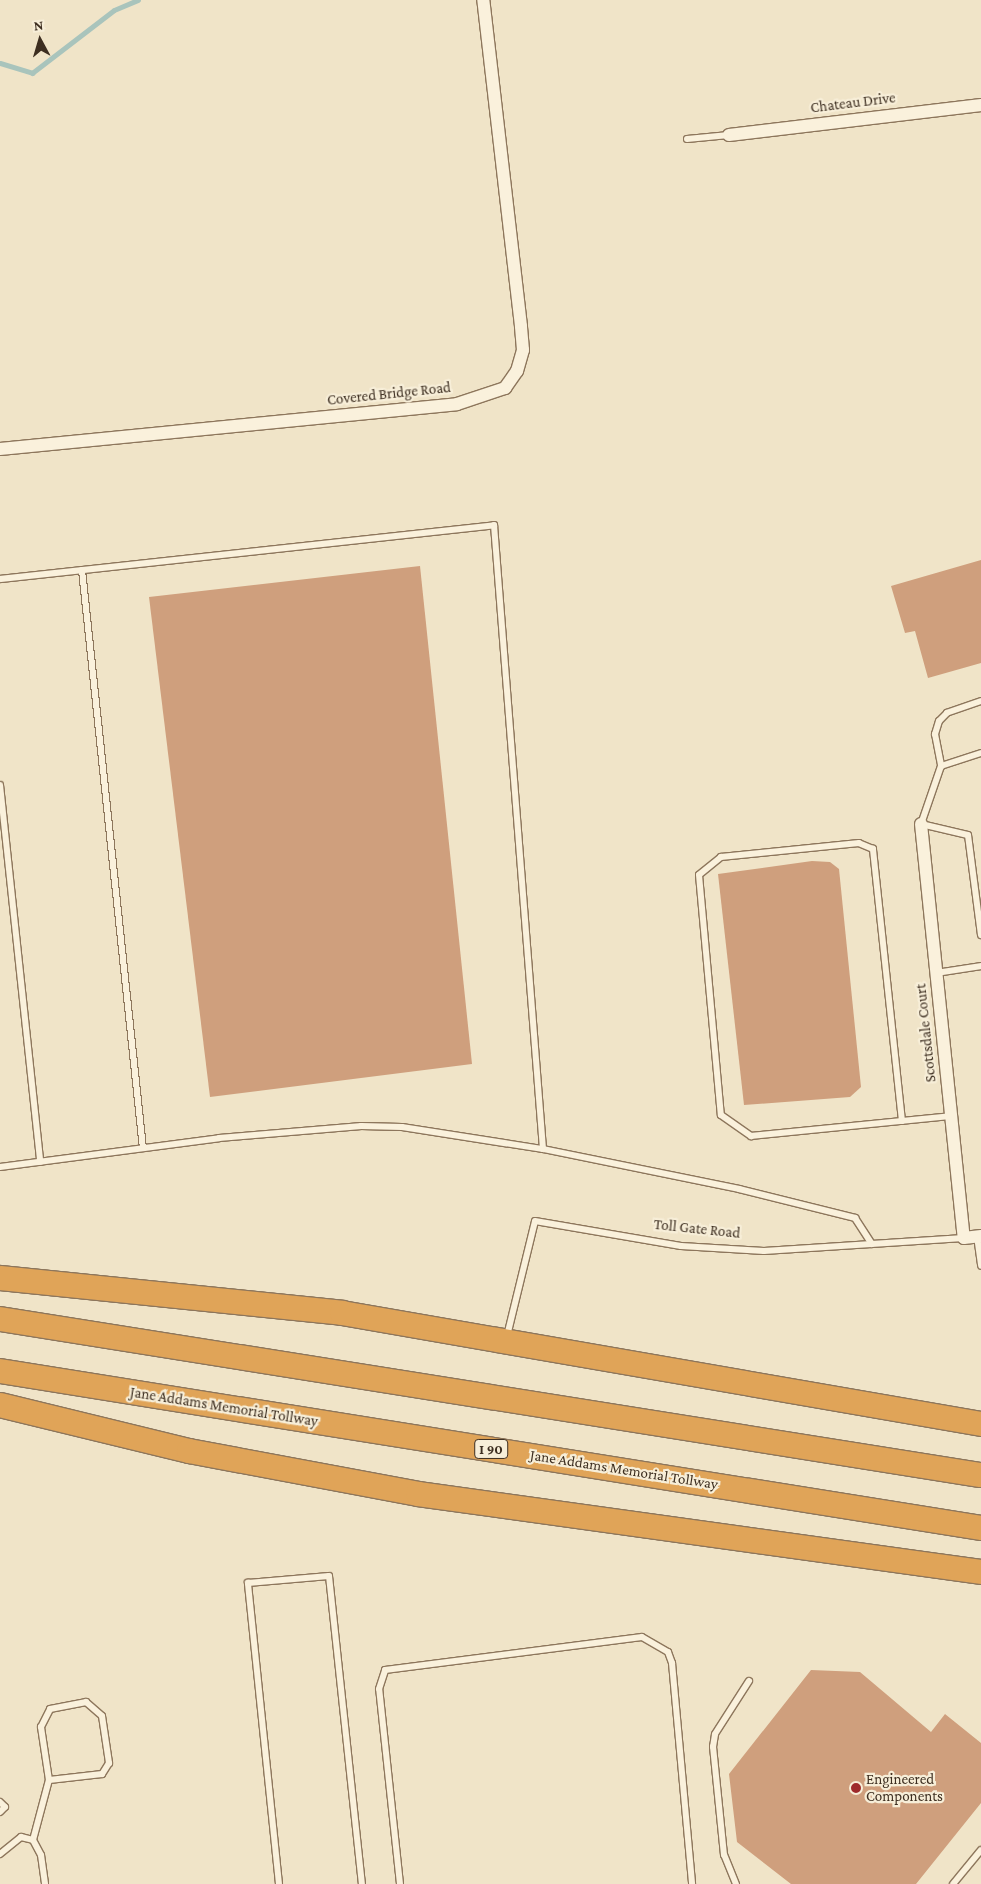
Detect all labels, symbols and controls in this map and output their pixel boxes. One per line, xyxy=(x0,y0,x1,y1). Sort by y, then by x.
north arrow xyxy=(15,15,65,65)
text: N xyxy=(33,17,44,34)
street label: Chateau Drive xyxy=(809,89,897,117)
street label: Covered Bridge Road xyxy=(326,379,452,409)
street label: Scottsdale Court xyxy=(912,983,940,1083)
street label: Toll Gate Road xyxy=(653,1216,741,1242)
street label: Jane Addams Memorial Tollway xyxy=(129,1383,319,1431)
road number: I 90 xyxy=(474,1438,508,1460)
street label: Jane Addams Memorial Tollway xyxy=(529,1446,719,1494)
place label: Engineered Components xyxy=(866,1770,943,1805)
marker: Engineered Components xyxy=(850,1782,862,1794)

